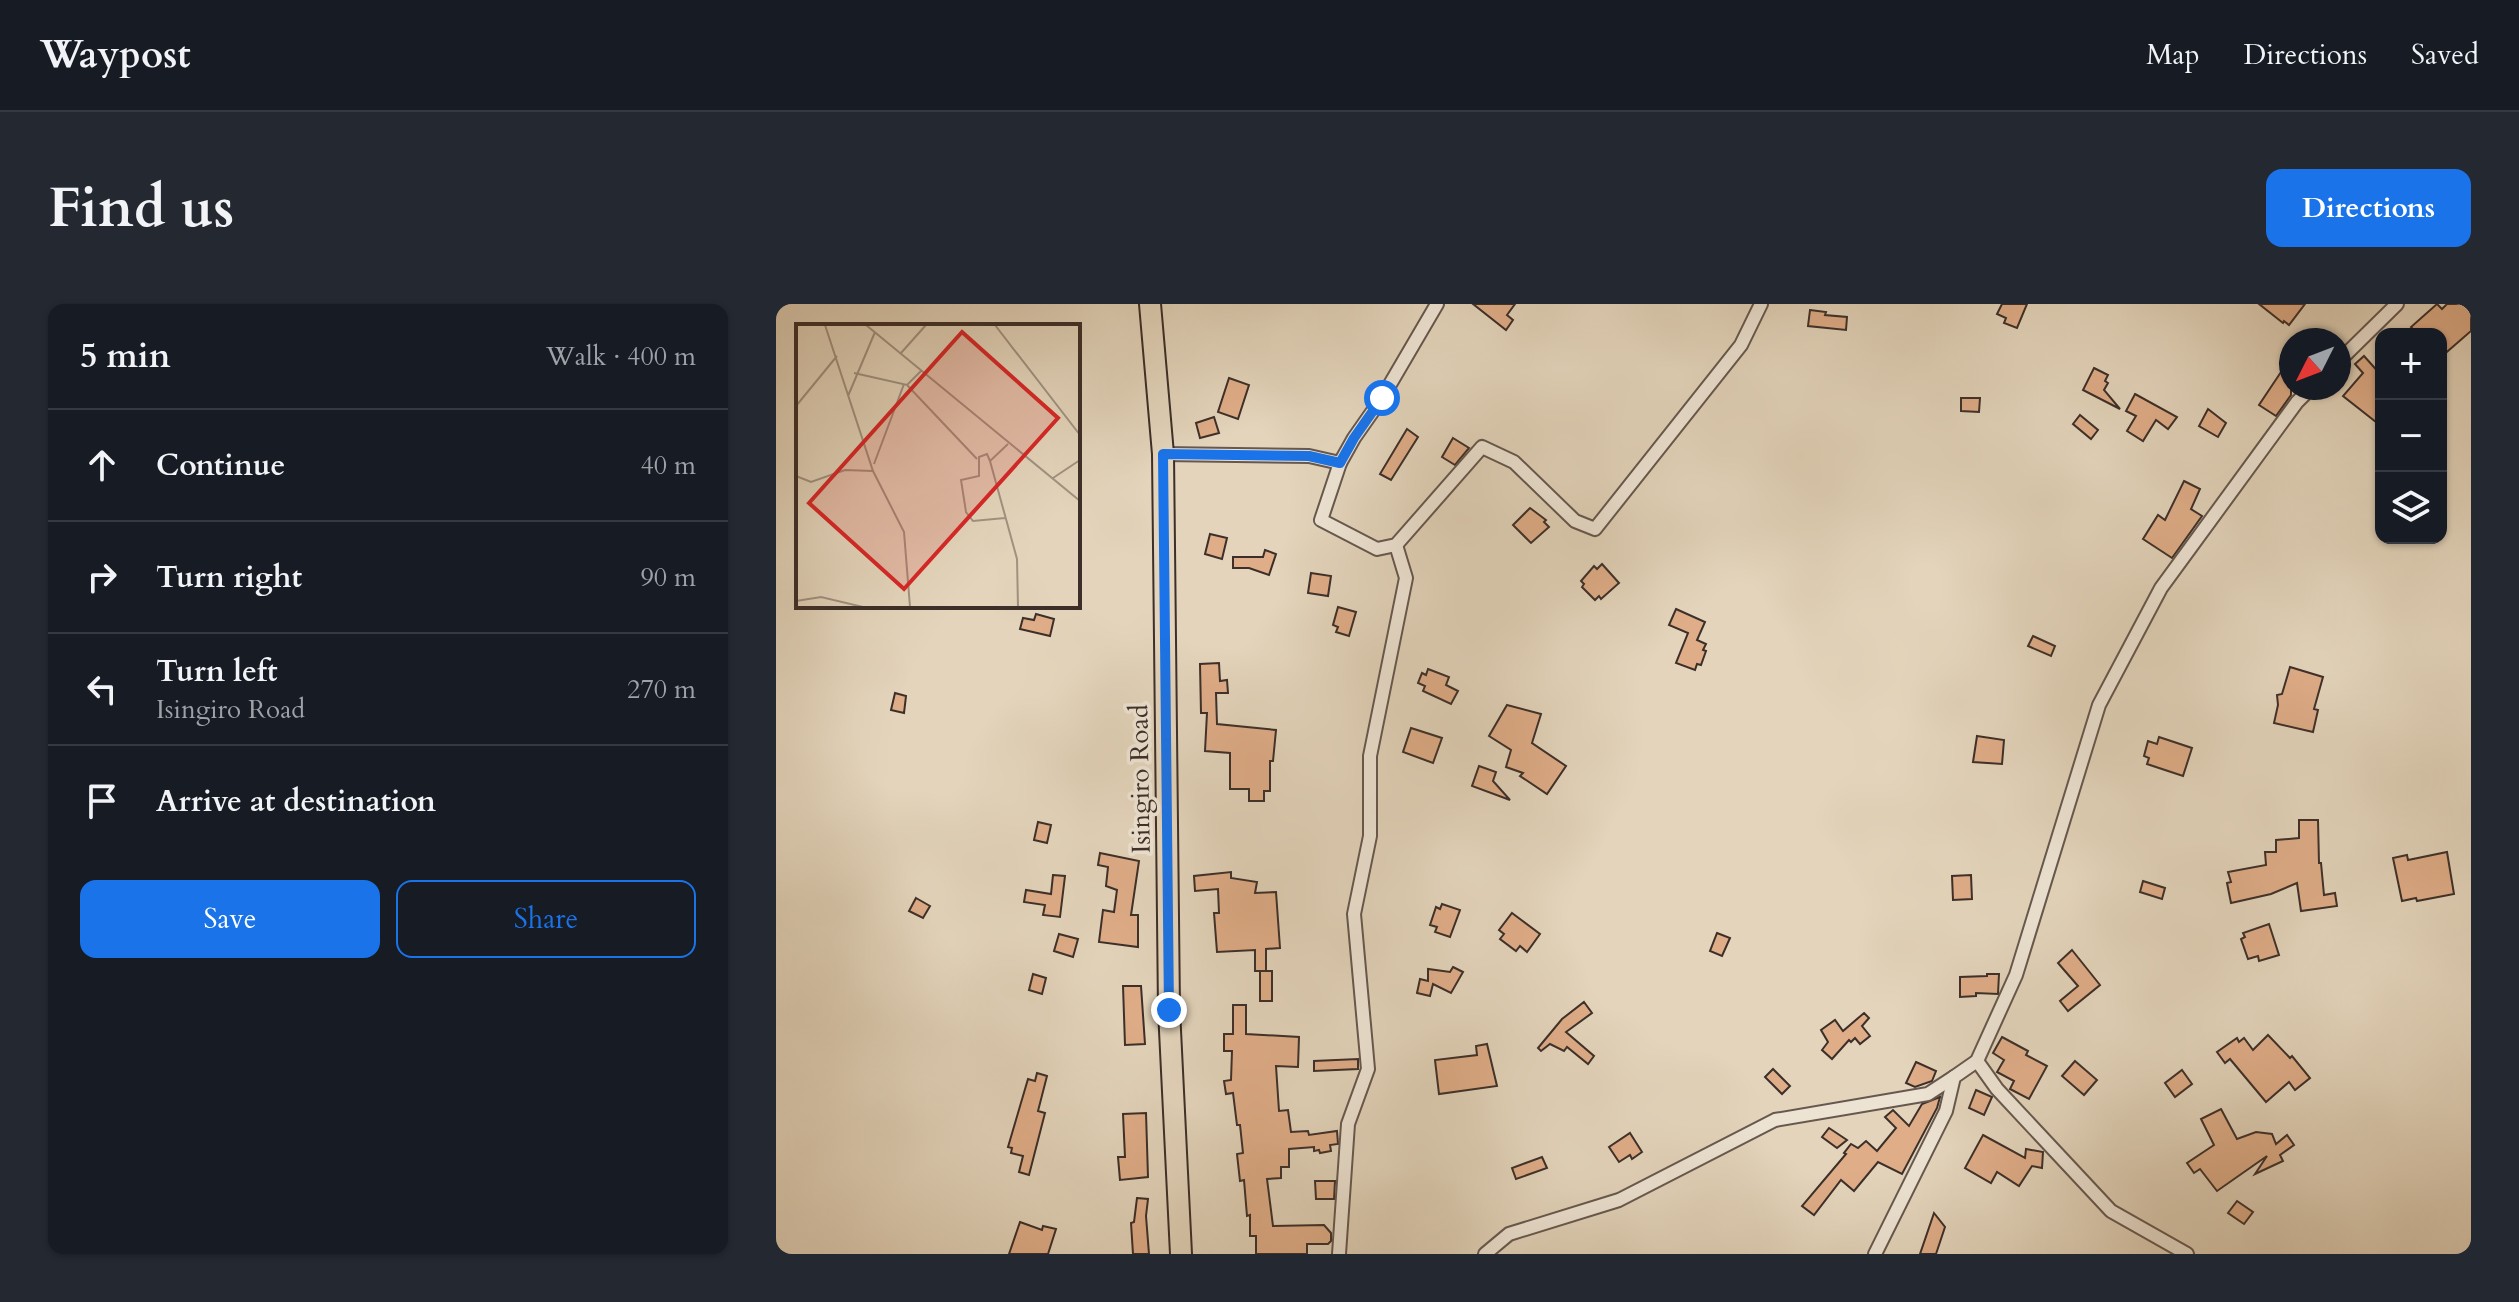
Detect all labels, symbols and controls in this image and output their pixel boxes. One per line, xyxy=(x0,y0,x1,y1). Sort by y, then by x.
text: Waypost xyxy=(40,29,191,81)
text: Map xyxy=(2146,36,2200,74)
text: Directions xyxy=(2244,36,2367,74)
text: Saved xyxy=(2411,36,2479,74)
button: Directions xyxy=(2266,169,2471,247)
text: Find us xyxy=(48,171,234,246)
inset map xyxy=(796,324,1080,608)
north arrow xyxy=(2279,328,2351,400)
map controls xyxy=(2375,328,2447,544)
button: + xyxy=(2375,328,2447,400)
text: 5 min xyxy=(80,333,171,379)
text: Walk · 400 m xyxy=(546,339,696,374)
route start xyxy=(1364,380,1400,416)
button: − xyxy=(2375,400,2447,472)
icon: ahead xyxy=(80,443,124,487)
text: Continue xyxy=(156,445,285,486)
text: 40 m xyxy=(640,448,696,483)
button: layers xyxy=(2375,472,2447,544)
icon: right xyxy=(80,555,124,599)
text: Turn right xyxy=(156,557,302,598)
text: 90 m xyxy=(640,560,696,595)
text: Turn left xyxy=(156,651,278,692)
icon: left xyxy=(80,667,124,711)
text: 270 m xyxy=(627,672,696,707)
text: Isingiro Road xyxy=(156,692,305,727)
street label: Isingiro Road xyxy=(1121,704,1159,854)
icon: arrive xyxy=(80,779,124,823)
text: Arrive at destination xyxy=(156,781,436,822)
button: Save xyxy=(80,880,380,958)
button: Share xyxy=(396,880,696,958)
route end xyxy=(1151,992,1187,1028)

